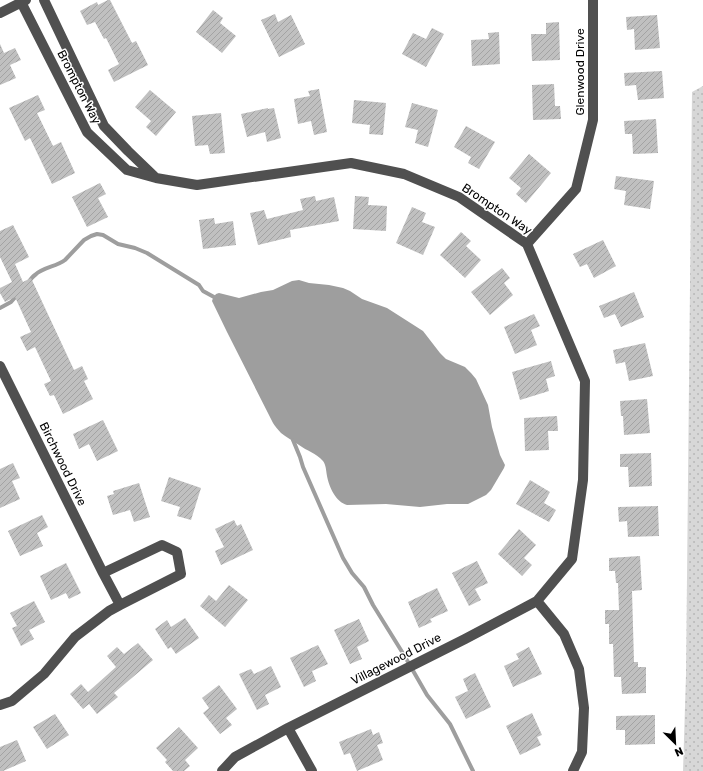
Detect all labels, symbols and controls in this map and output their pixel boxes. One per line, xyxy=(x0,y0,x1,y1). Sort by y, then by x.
street label: Glenwood Drive xyxy=(573,28,587,116)
street label: Brompton Way xyxy=(54,48,104,127)
street label: Brompton Way xyxy=(459,181,535,238)
street label: Birchwood Drive xyxy=(37,420,89,508)
street label: Villagewood Drive xyxy=(349,630,444,688)
north arrow xyxy=(655,723,695,763)
text: N xyxy=(673,744,685,759)

